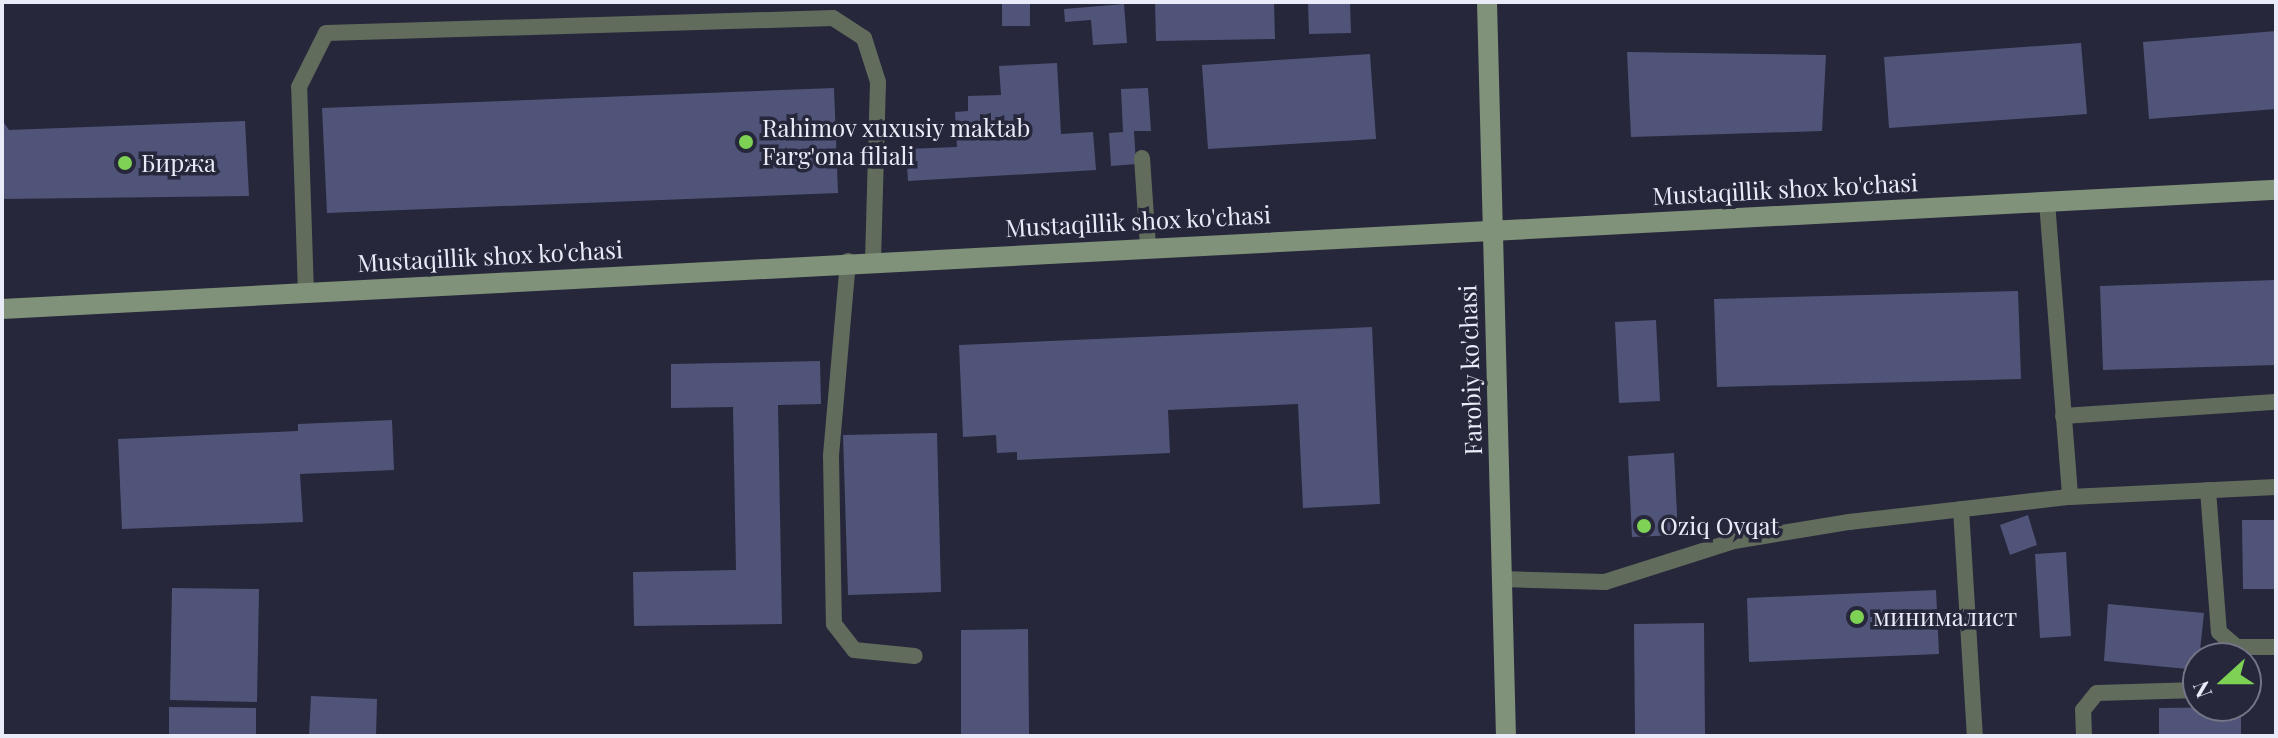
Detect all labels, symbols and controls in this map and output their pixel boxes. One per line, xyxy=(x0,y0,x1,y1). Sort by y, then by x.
place label: Rahimov xuxusiy maktab Farg'ona filiali xyxy=(762,114,1032,170)
marker: Rahimov xuxusiy maktab Farg'ona filiali xyxy=(737,133,755,151)
place label: Биржа xyxy=(141,149,216,177)
marker: Биржа xyxy=(116,154,134,172)
street label: Mustaqillik shox ko'chasi xyxy=(1651,168,1919,210)
street label: Mustaqillik shox ko'chasi xyxy=(1004,200,1272,242)
street label: Mustaqillik shox ko'chasi xyxy=(356,235,624,277)
street label: Farobiy ko'chasi xyxy=(1453,283,1487,457)
place label: Oziq Ovqat xyxy=(1660,512,1779,540)
marker: Oziq Ovqat xyxy=(1635,517,1653,535)
place label: минималист xyxy=(1873,603,2017,631)
marker: минималист xyxy=(1848,608,1866,626)
north arrow xyxy=(2182,642,2262,722)
text: N xyxy=(2185,677,2218,703)

